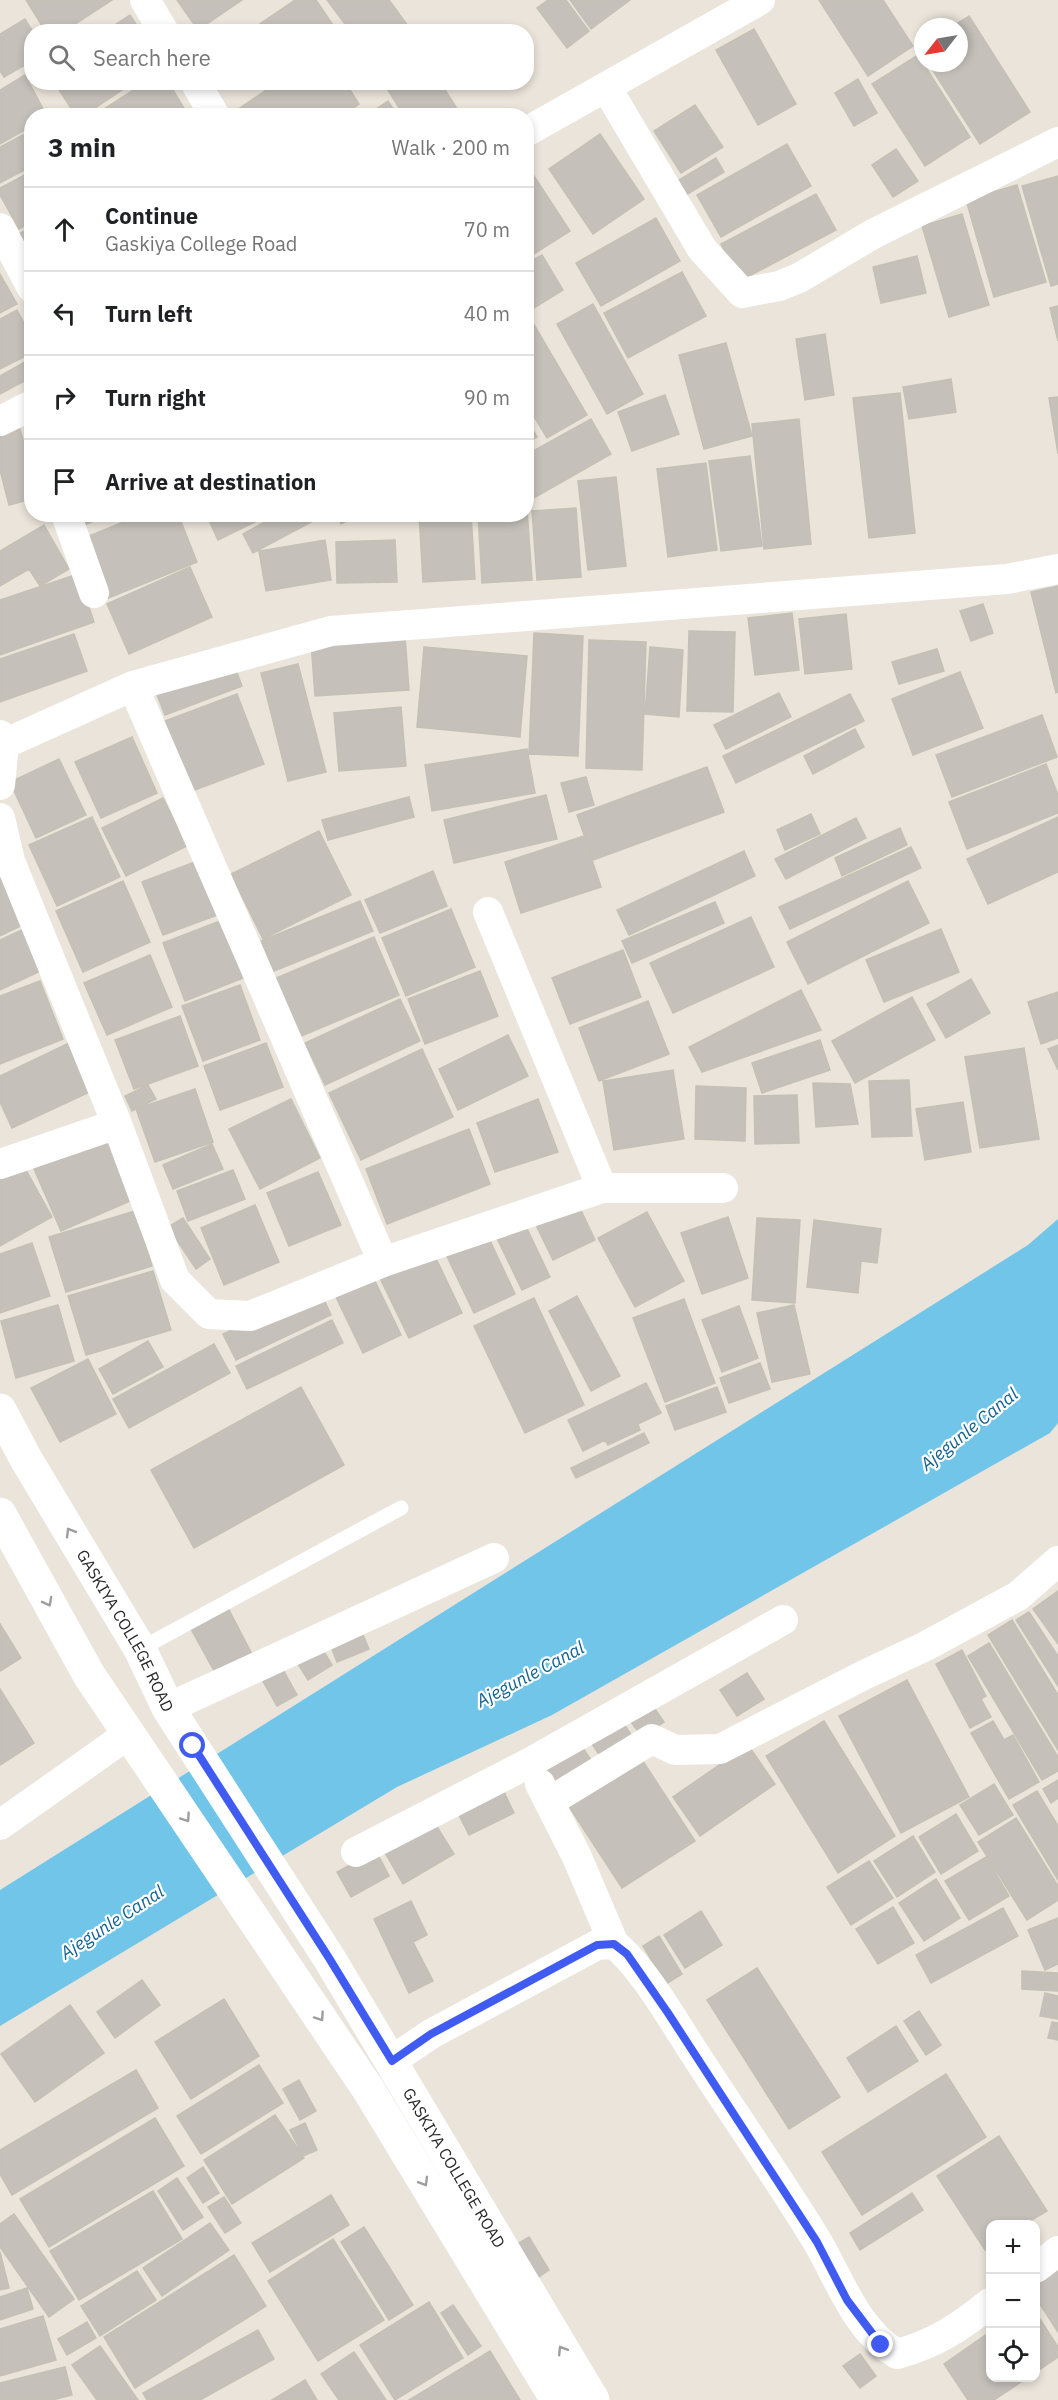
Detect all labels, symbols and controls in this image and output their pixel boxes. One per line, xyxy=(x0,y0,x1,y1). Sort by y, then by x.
north arrow xyxy=(914,18,968,72)
search box xyxy=(24,24,534,90)
icon: search xyxy=(45,41,78,74)
text: Search here xyxy=(93,43,211,72)
text: 3 min xyxy=(48,130,116,164)
text: Walk · 200 m xyxy=(392,134,510,161)
text: Continue xyxy=(105,201,198,230)
icon: ahead xyxy=(48,213,81,246)
text: 70 m xyxy=(464,216,510,243)
text: Gaskiya College Road xyxy=(105,230,297,257)
icon: left xyxy=(48,297,81,330)
text: Turn left xyxy=(105,299,193,328)
text: 40 m xyxy=(464,300,510,327)
icon: right xyxy=(48,381,81,414)
text: Turn right xyxy=(105,383,206,412)
text: 90 m xyxy=(464,384,510,411)
icon: arrive xyxy=(48,465,81,498)
text: Arrive at destination xyxy=(105,467,316,496)
water label: Ajegunle Canal xyxy=(915,1382,1023,1476)
one-way arrow xyxy=(66,1528,78,1538)
street label: GASKIYA COLLEGE ROAD xyxy=(73,1546,178,1715)
one-way arrow xyxy=(41,1596,52,1607)
water label: Ajegunle Canal xyxy=(471,1636,588,1713)
route start xyxy=(179,1732,205,1758)
one-way arrow xyxy=(179,1811,190,1822)
water label: Ajegunle Canal xyxy=(55,1880,168,1965)
one-way arrow xyxy=(312,2011,323,2022)
street label: GASKIYA COLLEGE ROAD xyxy=(399,2084,510,2251)
one-way arrow xyxy=(417,2176,429,2186)
map controls xyxy=(986,2220,1040,2382)
button: + xyxy=(986,2220,1040,2274)
button: − xyxy=(986,2274,1040,2328)
button: locate xyxy=(986,2328,1040,2382)
route end xyxy=(867,2331,893,2357)
one-way arrow xyxy=(558,2346,570,2356)

